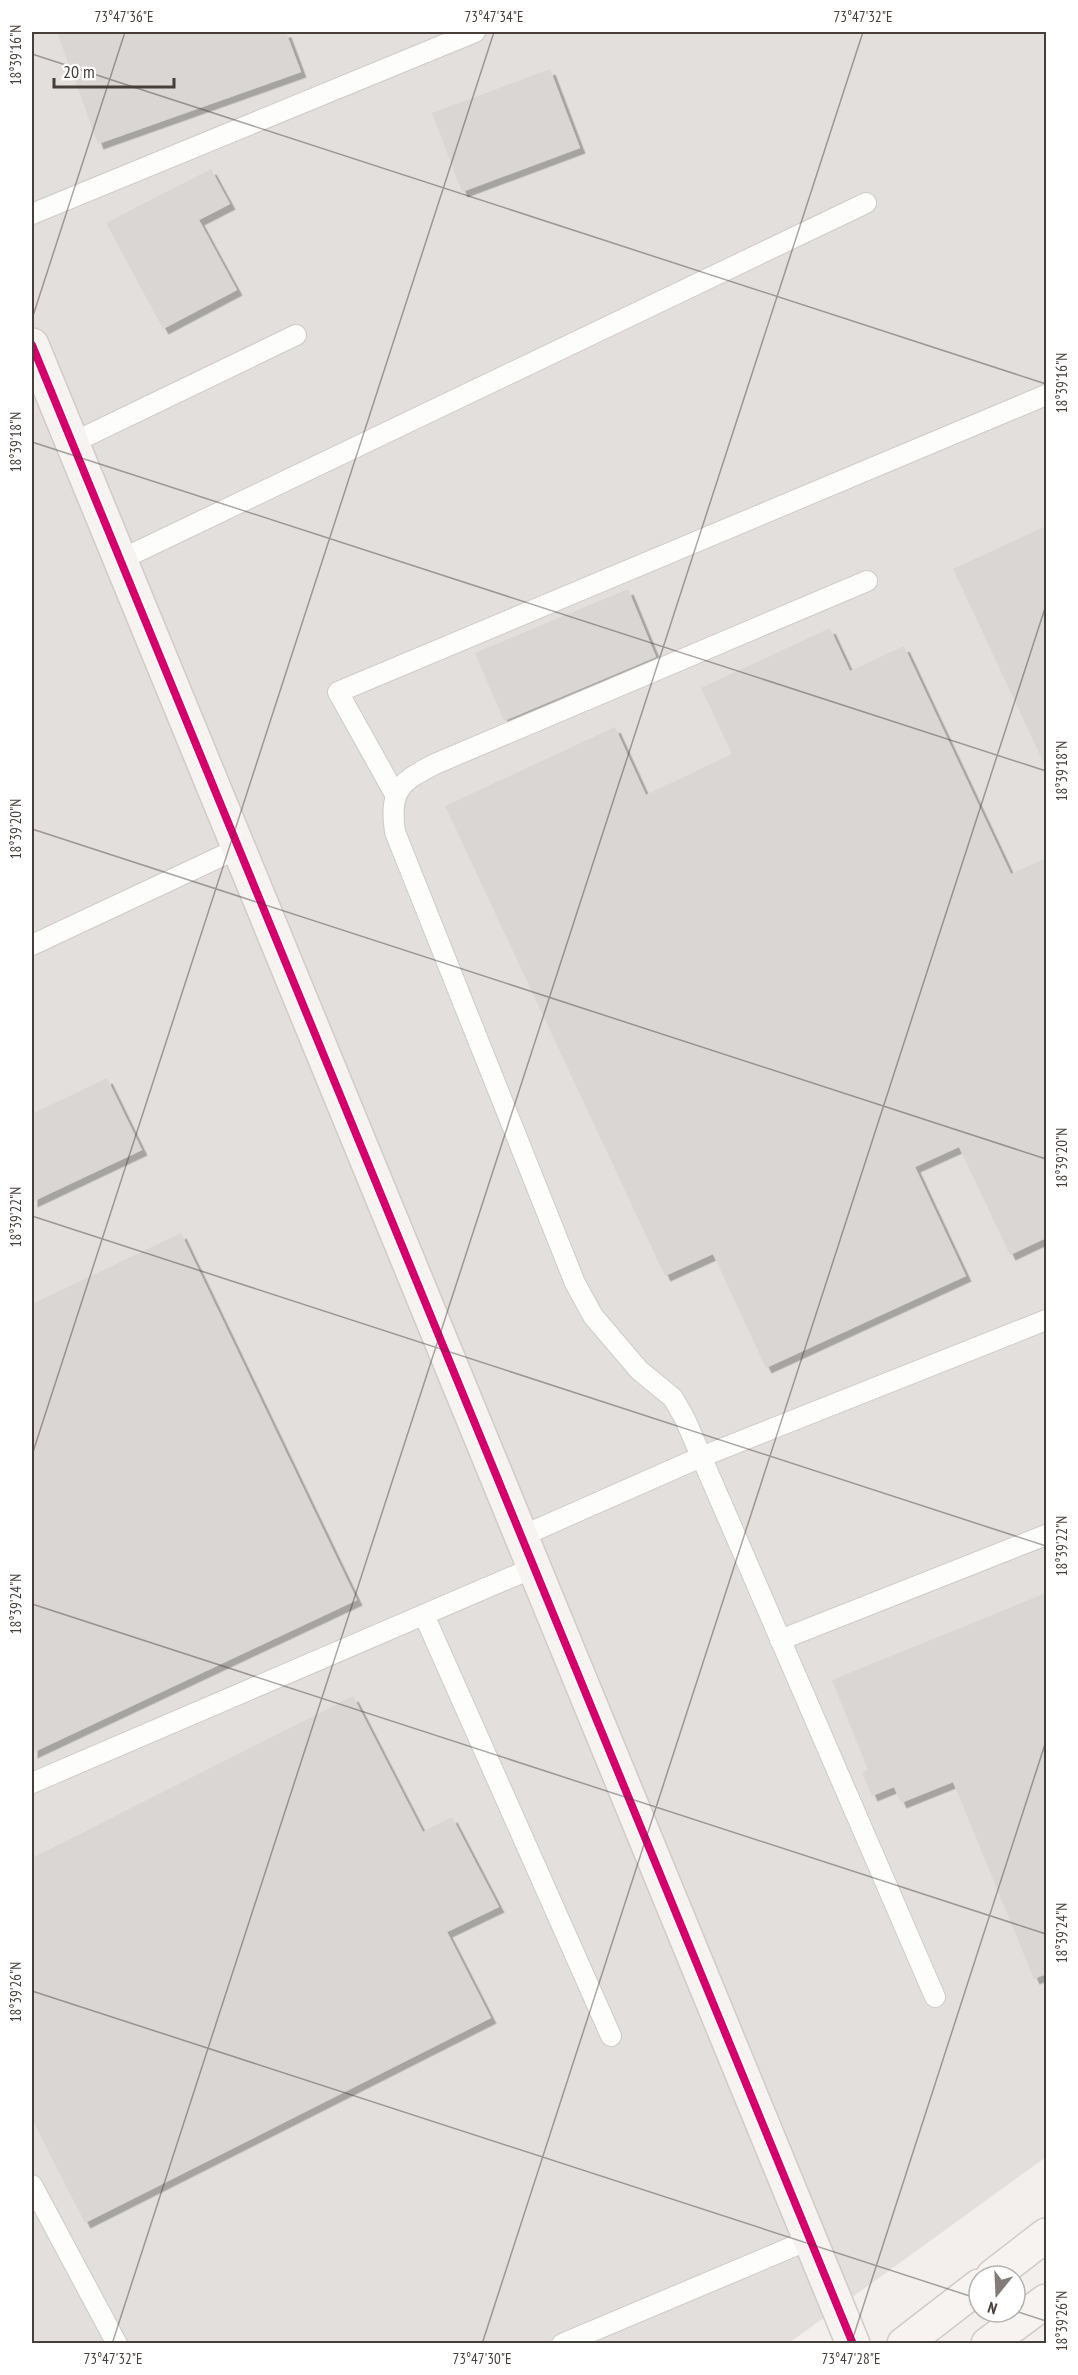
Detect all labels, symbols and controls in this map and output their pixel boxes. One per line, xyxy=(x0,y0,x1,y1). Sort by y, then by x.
text: 73°47'36"E xyxy=(94,7,154,26)
text: 73°47'34"E xyxy=(464,7,524,26)
text: 73°47'32"E xyxy=(833,7,893,26)
text: 18°39'16"N xyxy=(6,25,25,85)
scale bar xyxy=(54,51,174,89)
text: 20 m xyxy=(63,60,95,83)
text: 18°39'16"N xyxy=(1052,353,1071,413)
text: 18°39'18"N xyxy=(6,412,25,472)
text: 18°39'18"N xyxy=(1052,741,1071,801)
text: 18°39'20"N xyxy=(6,799,25,859)
text: 18°39'20"N xyxy=(1052,1128,1071,1188)
text: 18°39'22"N xyxy=(6,1187,25,1247)
text: 18°39'22"N xyxy=(1052,1516,1071,1576)
text: 18°39'24"N xyxy=(6,1574,25,1634)
text: 18°39'24"N xyxy=(1052,1903,1071,1963)
text: 18°39'26"N xyxy=(6,1962,25,2022)
north arrow xyxy=(967,2264,1027,2324)
text: 18°39'26"N xyxy=(1052,2291,1071,2351)
text: N xyxy=(985,2297,1000,2319)
text: 73°47'32"E xyxy=(83,2349,143,2368)
text: 73°47'30"E xyxy=(452,2349,512,2368)
text: 73°47'28"E xyxy=(821,2349,881,2368)

